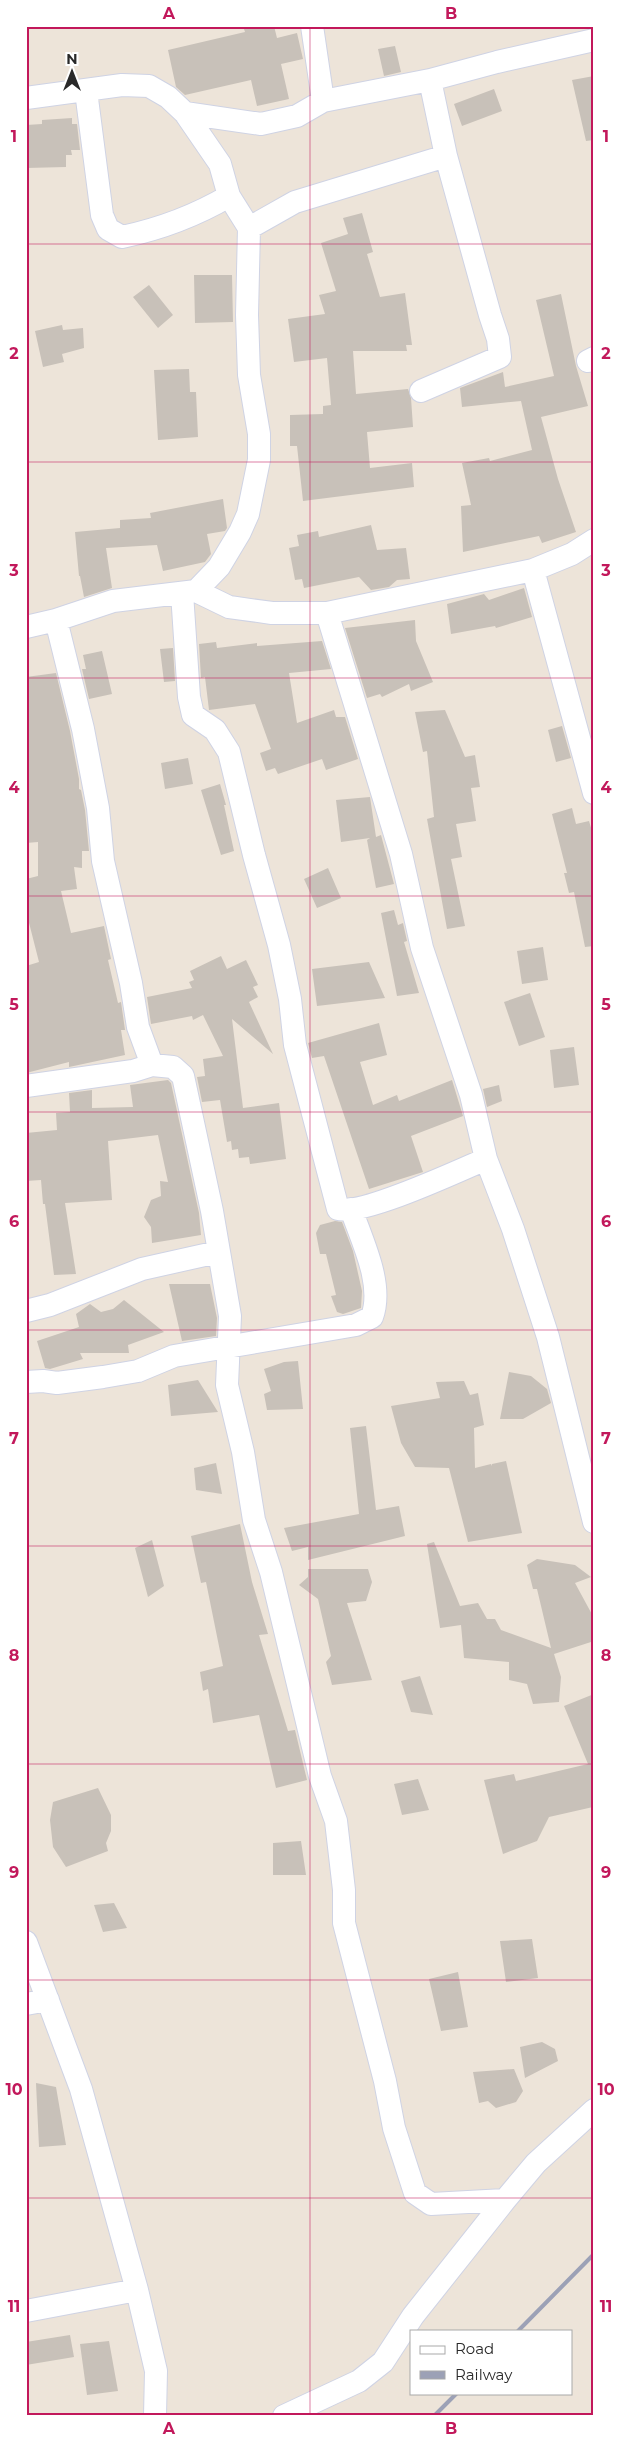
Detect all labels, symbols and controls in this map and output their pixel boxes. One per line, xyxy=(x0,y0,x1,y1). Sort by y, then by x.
text: A xyxy=(162,4,176,23)
text: B xyxy=(445,4,457,23)
north arrow xyxy=(48,48,98,98)
text: N xyxy=(66,50,78,68)
text: 1 xyxy=(11,127,17,146)
text: 1 xyxy=(603,127,609,146)
text: 2 xyxy=(9,344,19,363)
text: 2 xyxy=(601,344,611,363)
text: 3 xyxy=(8,561,19,580)
text: 3 xyxy=(600,561,611,580)
text: 4 xyxy=(8,778,20,797)
text: 4 xyxy=(600,778,612,797)
text: 5 xyxy=(9,995,19,1014)
text: 5 xyxy=(601,995,611,1014)
text: 6 xyxy=(9,1212,19,1231)
text: 6 xyxy=(601,1212,611,1231)
text: 7 xyxy=(9,1429,19,1448)
text: 7 xyxy=(601,1429,611,1448)
text: 8 xyxy=(9,1646,19,1665)
text: 8 xyxy=(601,1646,611,1665)
text: 9 xyxy=(9,1863,19,1882)
text: 9 xyxy=(601,1863,611,1882)
text: 10 xyxy=(5,2080,23,2099)
text: 10 xyxy=(597,2080,615,2099)
text: 11 xyxy=(8,2297,20,2316)
text: 11 xyxy=(600,2297,612,2316)
legend xyxy=(410,2330,572,2394)
text: Road xyxy=(455,2339,494,2358)
text: Railway xyxy=(455,2365,513,2384)
text: A xyxy=(162,2419,176,2438)
text: B xyxy=(445,2419,457,2438)

